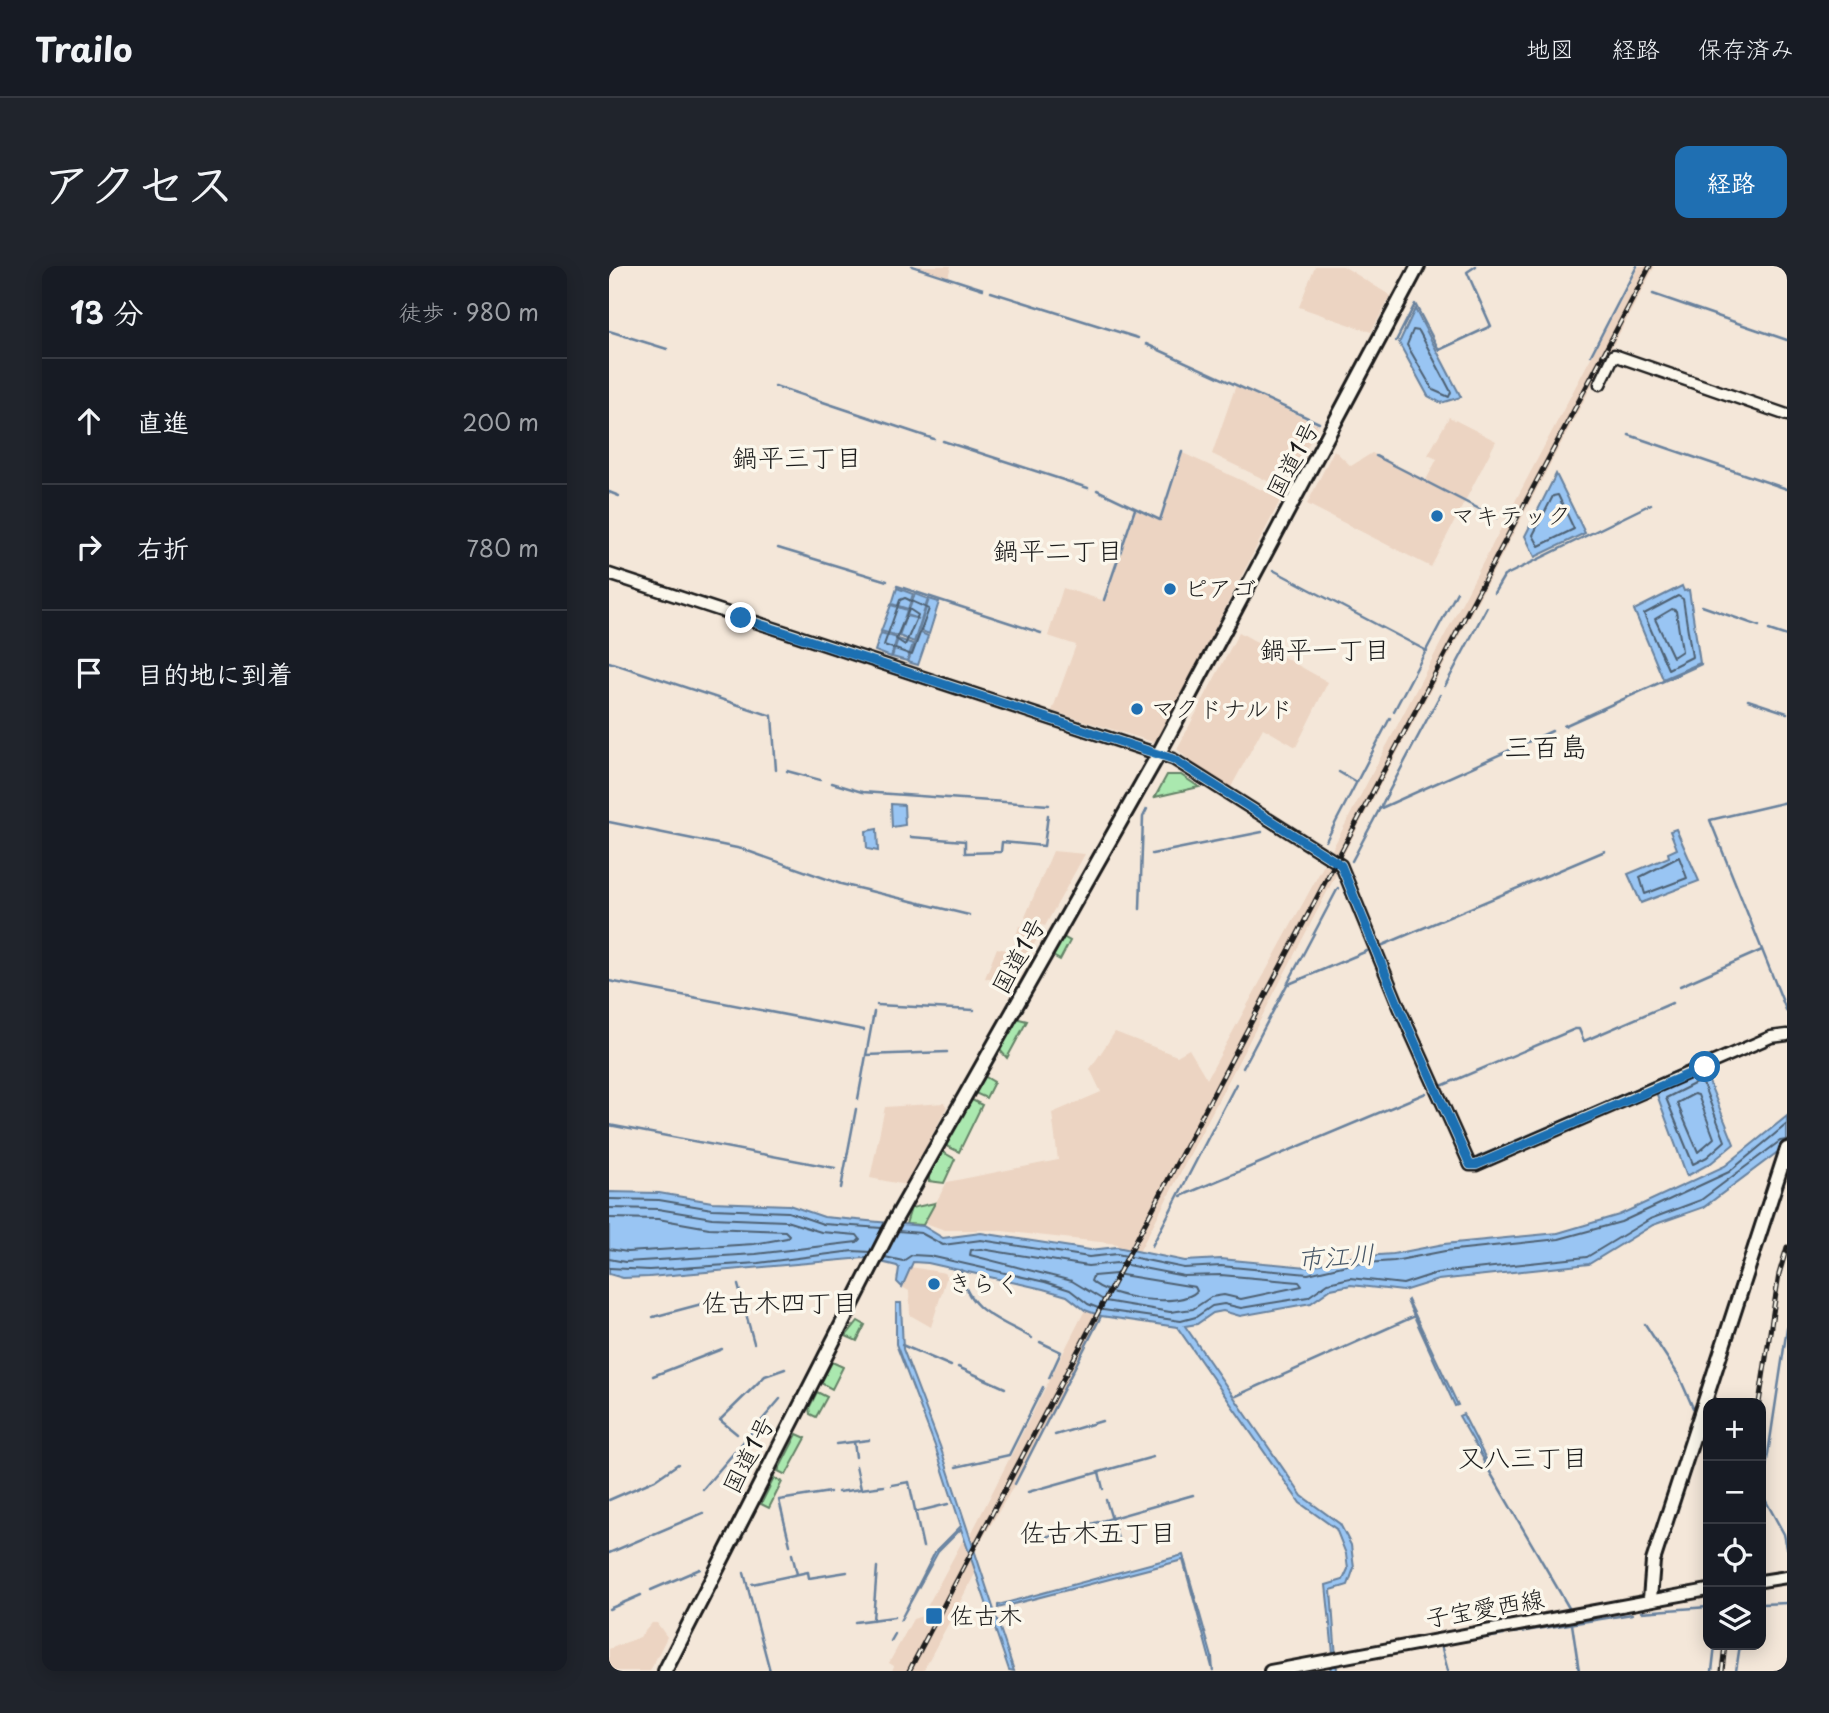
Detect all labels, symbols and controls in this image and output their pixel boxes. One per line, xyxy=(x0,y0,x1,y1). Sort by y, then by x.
text: Trailo xyxy=(35,23,132,73)
text: 地図 xyxy=(1526,30,1574,66)
text: 経路 xyxy=(1612,30,1660,66)
text: 保存済み xyxy=(1698,30,1794,66)
text: アクセス xyxy=(42,145,235,219)
button: 経路 xyxy=(1675,146,1787,218)
text: 13 分 xyxy=(70,289,144,334)
text: 徒歩 · 980 m xyxy=(399,294,539,329)
icon: ahead xyxy=(70,402,108,440)
text: 直進 xyxy=(137,402,189,441)
text: 200 m xyxy=(462,404,539,439)
street label: 国道1号 xyxy=(1256,414,1327,504)
district label: 鍋平三丁目 xyxy=(732,437,862,476)
place label: マキテック xyxy=(1451,496,1571,532)
marker: マキテック xyxy=(1429,508,1445,524)
icon: right xyxy=(70,528,108,566)
text: 右折 xyxy=(137,528,189,567)
text: 780 m xyxy=(467,530,539,565)
district label: 鍋平二丁目 xyxy=(993,530,1123,569)
place label: ピアゴ xyxy=(1184,569,1256,605)
marker: ピアゴ xyxy=(1162,581,1178,597)
route end xyxy=(725,602,756,633)
district label: 鍋平一丁目 xyxy=(1260,629,1390,668)
icon: arrive xyxy=(70,654,108,692)
text: 目的地に到着 xyxy=(137,654,293,693)
place label: マクドナルド xyxy=(1151,689,1293,725)
marker: マクドナルド xyxy=(1129,701,1145,717)
district label: 三百島 xyxy=(1504,724,1588,767)
street label: 国道1号 xyxy=(981,910,1053,1000)
route start xyxy=(1689,1051,1720,1082)
water label: 市江川 xyxy=(1296,1233,1376,1278)
place label: きらく xyxy=(948,1264,1020,1300)
marker: きらく xyxy=(926,1276,942,1292)
district label: 佐古木四丁目 xyxy=(702,1282,858,1321)
map controls xyxy=(1703,1398,1766,1650)
button: + xyxy=(1703,1398,1766,1461)
street label: 国道1号 xyxy=(712,1409,782,1499)
district label: 又八三丁目 xyxy=(1458,1437,1588,1476)
button: − xyxy=(1703,1461,1766,1524)
district label: 佐古木五丁目 xyxy=(1020,1512,1176,1551)
button: locate xyxy=(1703,1524,1766,1587)
street label: 子宝愛西線 xyxy=(1422,1579,1547,1635)
button: layers xyxy=(1703,1587,1766,1650)
place label: 佐古木 xyxy=(950,1596,1022,1632)
marker: 佐古木 xyxy=(924,1606,944,1626)

